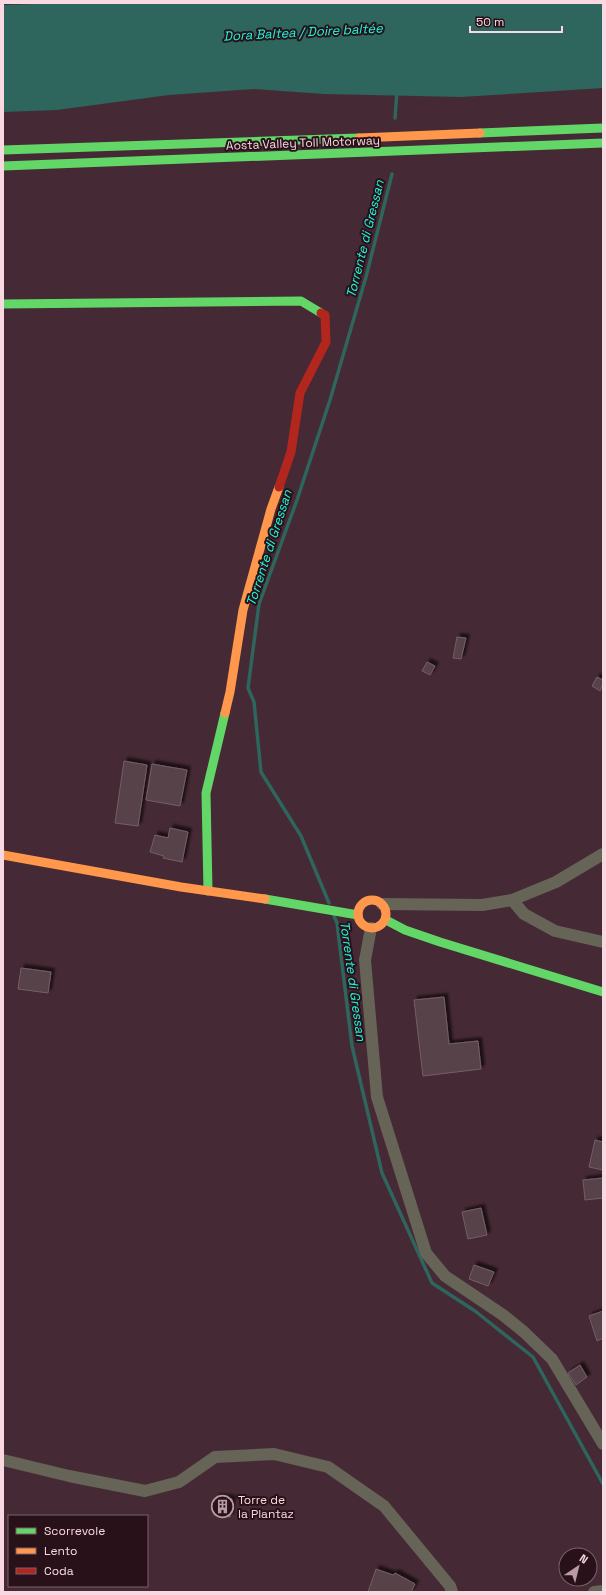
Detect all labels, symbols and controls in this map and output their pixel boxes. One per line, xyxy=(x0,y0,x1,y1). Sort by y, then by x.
scale bar xyxy=(470,8,562,34)
text: 50 m xyxy=(476,14,504,30)
water label: Dora Baltea / Doire baltée xyxy=(223,19,384,45)
street label: Aosta Valley Toll Motorway xyxy=(226,132,380,154)
water label: Torrente di Gressan xyxy=(342,177,388,300)
water label: Torrente di Gressan xyxy=(242,487,296,608)
water label: Torrente di Gressan xyxy=(336,920,370,1043)
place label: Torre de la Plantaz xyxy=(238,1492,294,1522)
building icon: Torre de la Plantaz xyxy=(210,1494,236,1520)
legend xyxy=(8,1515,148,1587)
text: Scorrevole xyxy=(44,1523,105,1539)
text: Lento xyxy=(44,1543,78,1559)
north arrow xyxy=(558,1547,598,1587)
text: N xyxy=(577,1551,591,1567)
text: Coda xyxy=(44,1563,74,1579)

